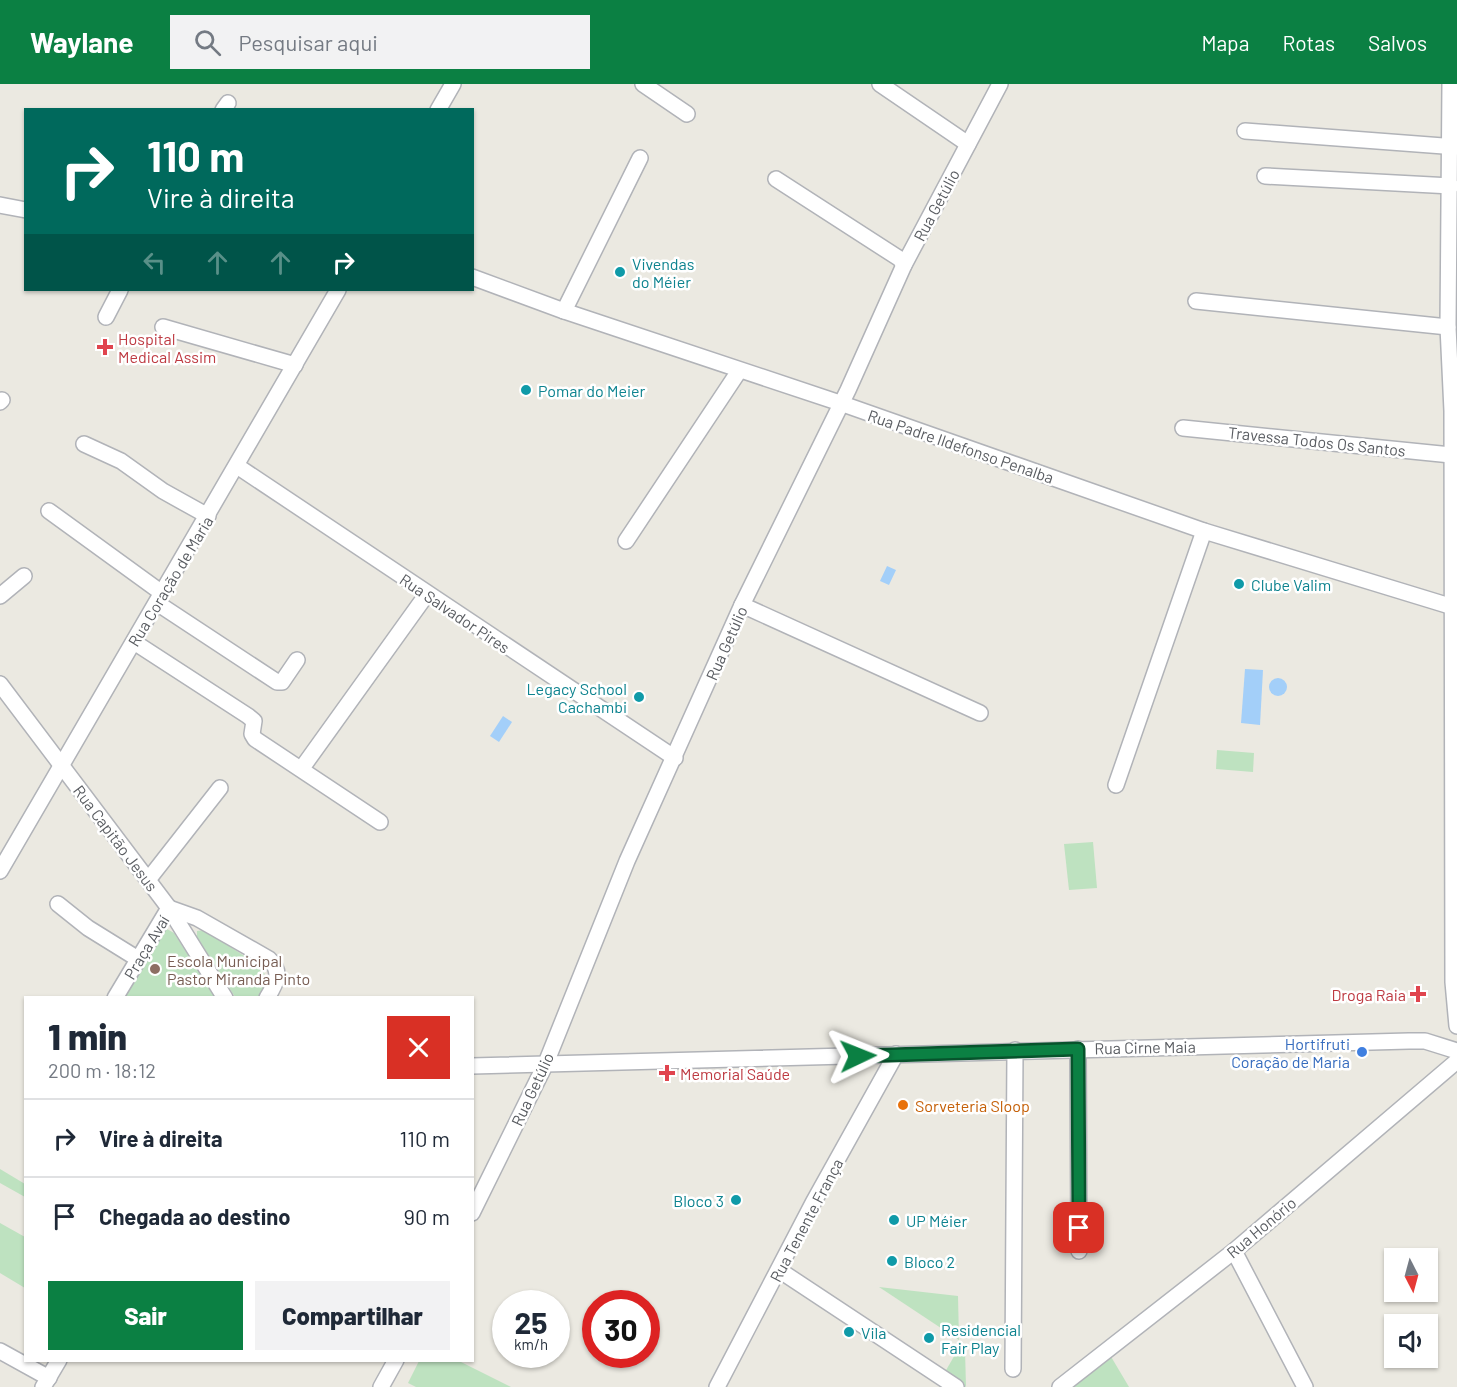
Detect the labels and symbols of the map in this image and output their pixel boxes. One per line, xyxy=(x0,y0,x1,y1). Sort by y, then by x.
street label: Rua Getúlio xyxy=(909,166,963,244)
place label: Vivendas do Méier xyxy=(632,254,694,291)
marker: Vivendas do Méier xyxy=(613,265,627,279)
place label: Hospital Medical Assim xyxy=(118,329,216,366)
marker: Hospital Medical Assim xyxy=(96,338,114,356)
place label: Pomar do Meier xyxy=(538,381,646,400)
marker: Pomar do Meier xyxy=(519,383,533,397)
street label: Rua Padre Ildefonso Penalba xyxy=(865,405,1057,487)
street label: Travessa Todos Os Santos xyxy=(1227,422,1407,460)
street label: Rua Coração de Maria xyxy=(124,512,216,650)
street label: Rua Salvador Pires xyxy=(396,569,514,657)
place label: Clube Valim xyxy=(1251,575,1331,594)
marker: Clube Valim xyxy=(1232,577,1246,591)
street label: Rua Getúlio xyxy=(701,603,751,683)
place label: Legacy School Cachambi xyxy=(527,679,627,716)
marker: Legacy School Cachambi xyxy=(632,690,646,704)
street label: Rua Capitão Jesus xyxy=(70,781,162,895)
street label: Praça Avaí xyxy=(119,911,173,982)
place label: Escola Municipal Pastor Miranda Pinto xyxy=(167,951,310,988)
marker: Escola Municipal Pastor Miranda Pinto xyxy=(148,962,162,976)
place label: Droga Raia xyxy=(1331,985,1406,1004)
marker: Droga Raia xyxy=(1411,987,1425,1001)
position arrow xyxy=(826,1024,890,1088)
place label: Hortifruti Coração de Maria xyxy=(1231,1034,1350,1071)
street label: Rua Cirne Maia xyxy=(1094,1037,1196,1057)
marker: Hortifruti Coração de Maria xyxy=(1355,1045,1369,1059)
street label: Rua Getúlio xyxy=(507,1049,557,1129)
marker: Memorial Saúde xyxy=(658,1064,676,1082)
place label: Memorial Saúde xyxy=(680,1064,790,1083)
place label: Sorveteria Sloop xyxy=(915,1096,1030,1115)
marker: Sorveteria Sloop xyxy=(896,1098,910,1112)
street label: Rua Tenente França xyxy=(765,1155,847,1285)
place label: Bloco 3 xyxy=(673,1191,724,1210)
marker: Bloco 3 xyxy=(729,1193,743,1207)
street label: Rua Honório xyxy=(1222,1193,1300,1261)
pin xyxy=(1053,1202,1104,1253)
place label: UP Méier xyxy=(906,1211,968,1230)
marker: UP Méier xyxy=(887,1213,901,1227)
north arrow xyxy=(1384,1248,1438,1302)
place label: Bloco 2 xyxy=(904,1252,955,1271)
marker: Bloco 2 xyxy=(885,1254,899,1268)
speed limit sign: 30 xyxy=(582,1290,660,1368)
place label: Residencial Fair Play xyxy=(941,1320,1021,1357)
place label: Vila xyxy=(861,1323,886,1342)
marker: Vila xyxy=(842,1325,856,1339)
marker: Residencial Fair Play xyxy=(922,1331,936,1345)

